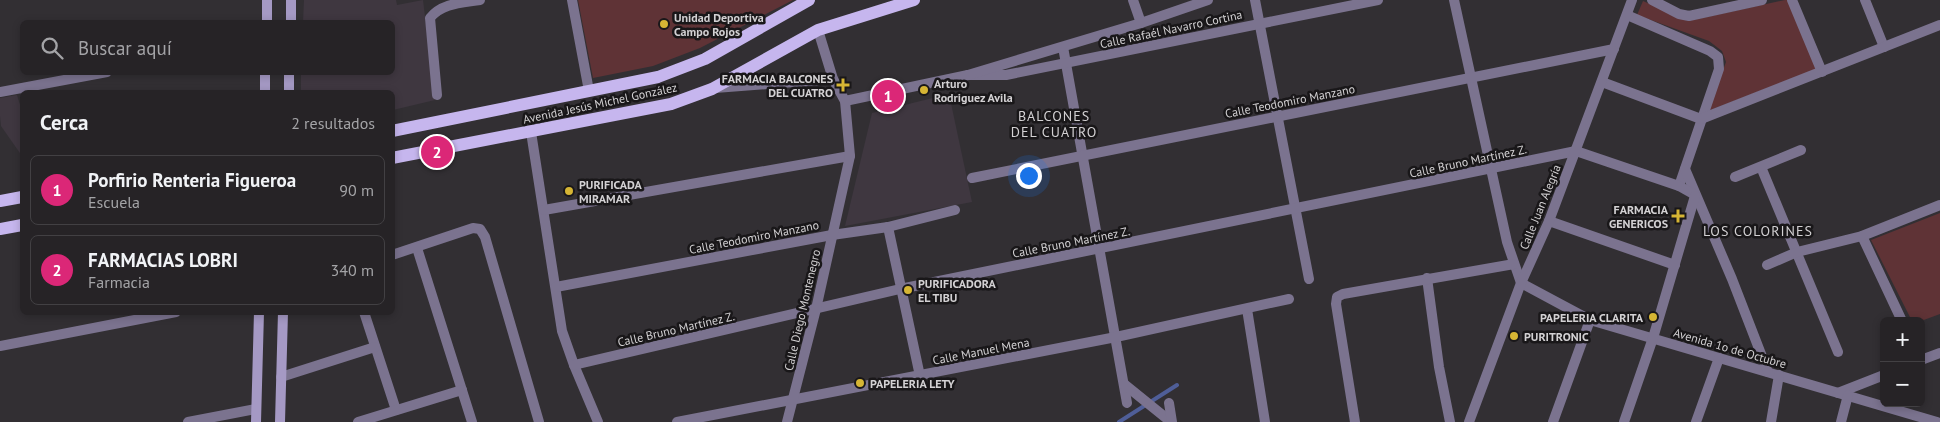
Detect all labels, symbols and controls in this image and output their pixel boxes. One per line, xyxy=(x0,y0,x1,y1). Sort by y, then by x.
street label: Calle Rafaél Navarro Cortina xyxy=(1098,7,1244,51)
place label: Unidad Deportiva Campo Rojos xyxy=(674,10,764,39)
marker: Unidad Deportiva Campo Rojos xyxy=(658,18,670,30)
search box xyxy=(20,20,395,75)
icon: search xyxy=(38,34,66,62)
text: Buscar aquí xyxy=(78,36,172,60)
place label: FARMACIA BALCONES DEL CUATRO xyxy=(722,71,833,100)
place label: Arturo Rodriguez Avila xyxy=(934,76,1013,105)
pin: 1 xyxy=(872,77,904,115)
street label: Avenida Jesús Michel González xyxy=(522,79,678,127)
marker: FARMACIA BALCONES DEL CUATRO xyxy=(837,79,849,91)
street label: Calle Teodomiro Manzano xyxy=(1224,81,1356,121)
marker: Arturo Rodriguez Avila xyxy=(918,84,930,96)
district label: BALCONES DEL CUATRO xyxy=(1011,107,1097,141)
text: Cerca xyxy=(40,109,89,136)
text: 2 resultados xyxy=(291,113,375,133)
pin: 2 xyxy=(421,133,453,171)
street label: Calle Bruno Martínez Z. xyxy=(1408,141,1528,181)
street label: Calle Juan Alegría xyxy=(1516,162,1564,252)
your location xyxy=(1016,163,1042,189)
text: Porfirio Renteria Figueroa xyxy=(88,168,296,192)
place label: PURIFICADA MIRAMAR xyxy=(579,177,642,206)
text: 1 xyxy=(52,180,62,200)
text: 90 m xyxy=(339,180,374,200)
marker: PURIFICADA MIRAMAR xyxy=(563,185,575,197)
text: Escuela xyxy=(88,192,140,212)
place label: FARMACIA GENERICOS xyxy=(1609,202,1669,231)
marker: FARMACIA GENERICOS xyxy=(1672,210,1684,222)
street label: Calle Teodomiro Manzano xyxy=(688,217,820,257)
district label: LOS COLORINES xyxy=(1703,222,1813,240)
street label: Calle Bruno Martínez Z. xyxy=(1011,223,1131,261)
text: FARMACIAS LOBRI xyxy=(88,248,238,272)
street label: Calle Diego Montenegro xyxy=(781,248,823,372)
text: 2 xyxy=(52,260,62,280)
text: 340 m xyxy=(331,260,374,280)
text: Farmacia xyxy=(88,272,150,292)
place label: PURIFICADORA EL TIBU xyxy=(918,276,997,305)
marker: PURIFICADORA EL TIBU xyxy=(902,284,914,296)
street label: Calle Bruno Martínez Z. xyxy=(616,308,736,350)
place label: PAPELERIA CLARITA xyxy=(1540,310,1644,325)
marker: PAPELERIA CLARITA xyxy=(1647,311,1659,323)
map controls xyxy=(1880,317,1925,407)
button: + xyxy=(1880,317,1925,362)
street label: Avenida 1o de Octubre xyxy=(1672,325,1788,371)
place label: PURITRONIC xyxy=(1524,329,1589,344)
marker: PURITRONIC xyxy=(1508,330,1520,342)
street label: Calle Manuel Mena xyxy=(931,334,1031,368)
button: − xyxy=(1880,362,1925,407)
place label: PAPELERIA LETY xyxy=(870,376,956,391)
marker: PAPELERIA LETY xyxy=(854,377,866,389)

